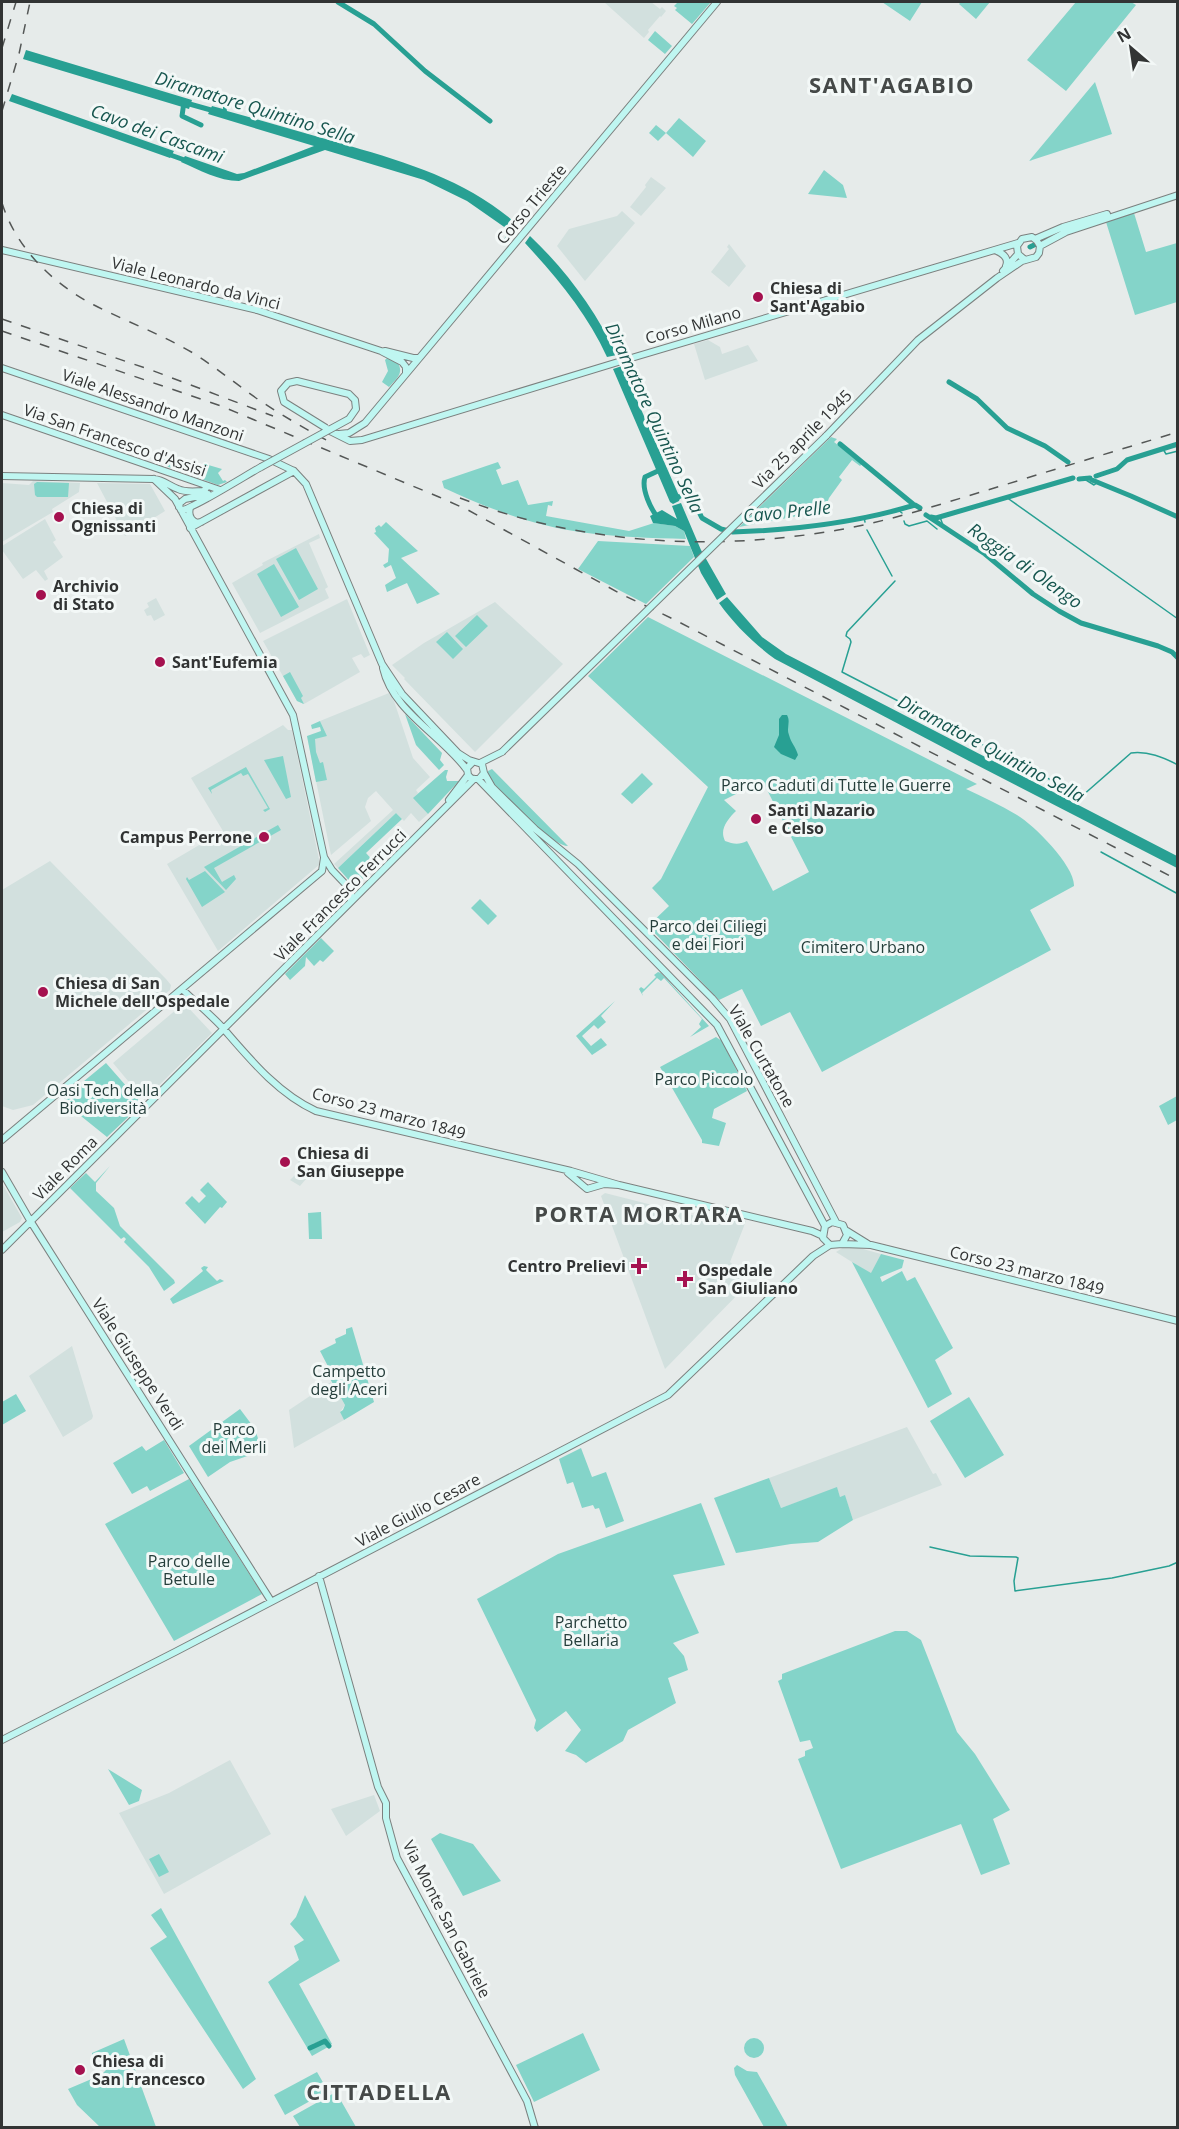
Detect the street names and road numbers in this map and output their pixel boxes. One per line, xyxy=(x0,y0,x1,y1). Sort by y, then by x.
street label: Corso Trieste xyxy=(491,159,571,249)
street label: Viale Leonardo da Vinci xyxy=(109,251,283,315)
street label: Corso Milano xyxy=(643,301,743,349)
street label: Viale Alessandro Manzoni xyxy=(59,364,247,446)
street label: Via 25 aprile 1945 xyxy=(748,385,856,493)
street label: Via San Francesco d'Assisi xyxy=(21,398,209,482)
street label: Viale Francesco Ferrucci xyxy=(269,824,411,966)
street label: Viale Curtatone xyxy=(724,1001,800,1111)
street label: Corso 23 marzo 1849 xyxy=(310,1082,468,1144)
street label: Viale Roma xyxy=(28,1131,102,1205)
street label: Corso 23 marzo 1849 xyxy=(948,1240,1106,1300)
street label: Viale Giuseppe Verdi xyxy=(87,1294,189,1434)
street label: Viale Giulio Cesare xyxy=(352,1468,484,1552)
street label: Via Monte San Gabriele xyxy=(398,1837,496,2001)

